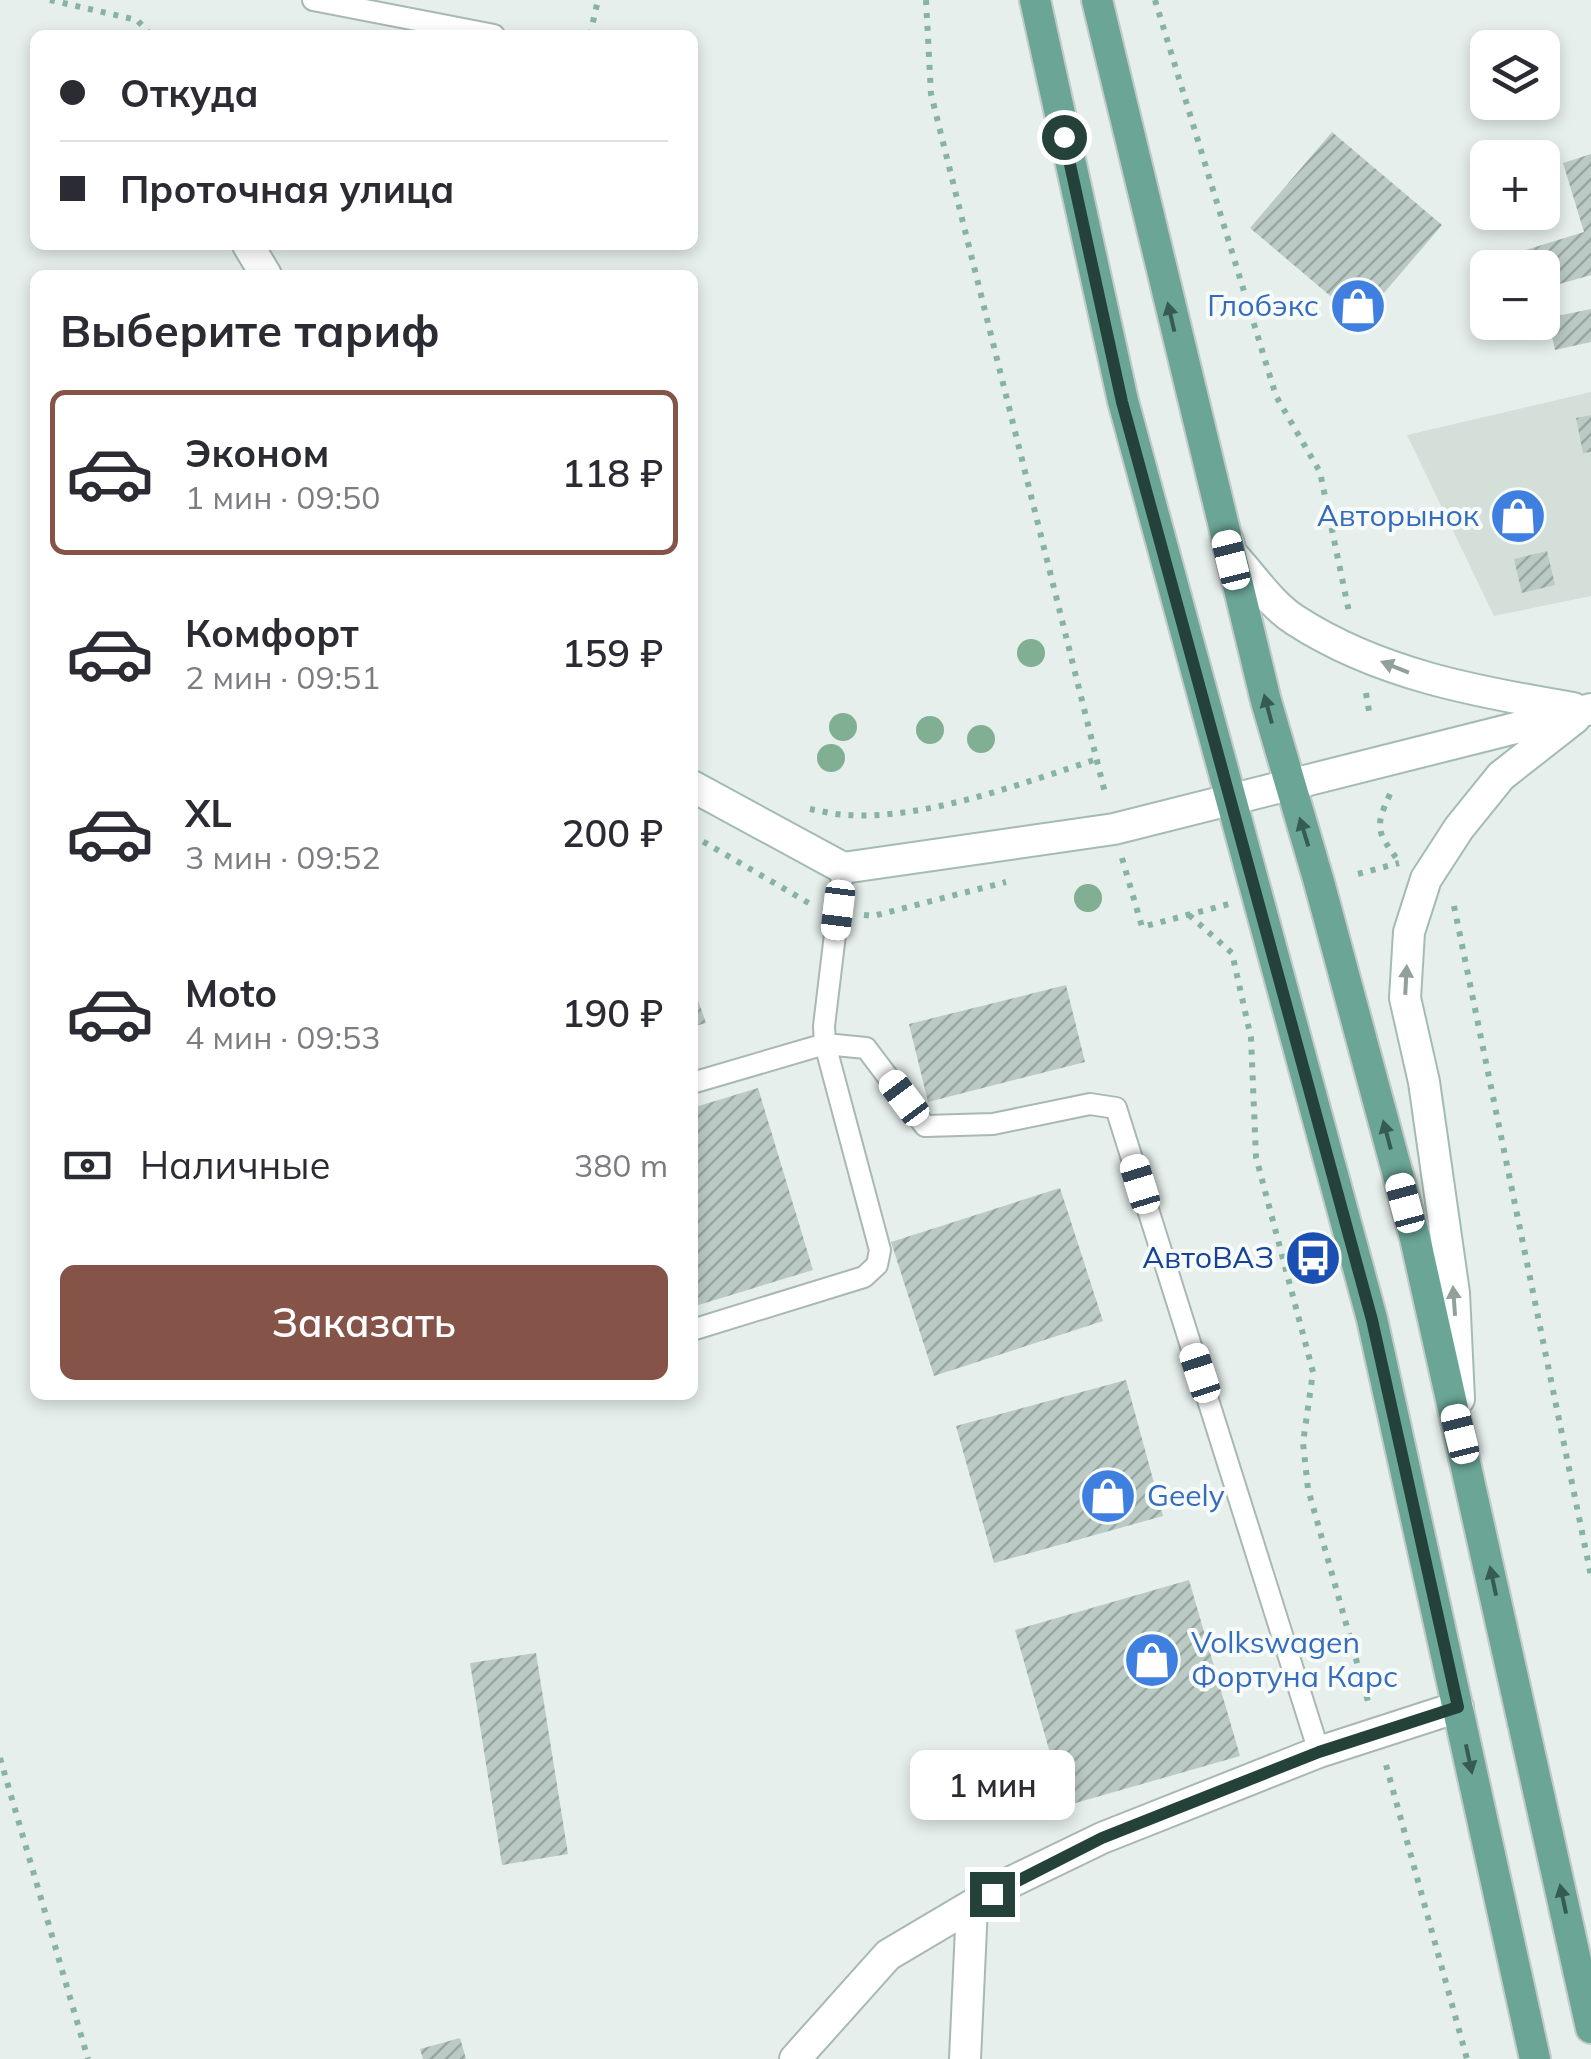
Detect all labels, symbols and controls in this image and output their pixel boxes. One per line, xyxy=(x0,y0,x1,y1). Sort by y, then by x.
map controls xyxy=(1470,30,1560,340)
button: layers xyxy=(1470,30,1560,120)
text: Откуда xyxy=(120,69,259,117)
route start xyxy=(1042,115,1087,160)
button: + xyxy=(1470,140,1560,230)
text: Проточная улица xyxy=(120,165,454,213)
button: − xyxy=(1470,250,1560,340)
shop icon: Глобэкс xyxy=(1328,276,1388,336)
place label: Глобэкс xyxy=(1207,286,1319,324)
one-way arrow xyxy=(1163,301,1178,332)
text: Выберите тариф xyxy=(60,302,440,358)
icon: car xyxy=(65,428,155,518)
text: Эконом xyxy=(185,429,329,477)
text: 118 ₽ xyxy=(562,449,663,497)
text: 1 мин · 09:50 xyxy=(185,477,380,517)
shop icon: Авторынок xyxy=(1488,486,1548,546)
place label: Авторынок xyxy=(1317,496,1480,534)
car xyxy=(1209,527,1253,593)
icon: car xyxy=(65,608,155,698)
text: Комфорт xyxy=(185,609,359,657)
text: 159 ₽ xyxy=(562,629,663,677)
text: 2 мин · 09:51 xyxy=(185,657,380,697)
one-way arrow xyxy=(1379,659,1409,674)
one-way arrow xyxy=(1260,693,1276,724)
icon: car xyxy=(65,788,155,878)
text: XL xyxy=(185,789,232,837)
text: 200 ₽ xyxy=(562,809,663,857)
one-way arrow xyxy=(1296,817,1311,847)
text: 3 мин · 09:52 xyxy=(185,837,380,877)
car xyxy=(819,878,857,942)
one-way arrow xyxy=(1398,964,1414,996)
icon: car xyxy=(65,968,155,1058)
text: Moto xyxy=(185,969,277,1017)
text: 190 ₽ xyxy=(562,989,663,1037)
text: 4 мин · 09:53 xyxy=(185,1017,380,1057)
car xyxy=(874,1065,934,1131)
one-way arrow xyxy=(1379,1119,1395,1150)
icon: cash xyxy=(60,1138,115,1193)
text: Наличные xyxy=(140,1141,331,1189)
text: 380 m xyxy=(574,1145,668,1185)
car xyxy=(1117,1151,1163,1217)
car xyxy=(1383,1170,1427,1236)
bus stop icon: АвтоВАЗ xyxy=(1283,1228,1343,1288)
place label: АвтоВАЗ xyxy=(1142,1238,1274,1276)
button: Заказать xyxy=(60,1265,668,1380)
one-way arrow xyxy=(1446,1285,1462,1317)
car xyxy=(1176,1340,1224,1406)
car xyxy=(1438,1401,1482,1467)
shop icon: Geely xyxy=(1078,1466,1138,1526)
place label: Geely xyxy=(1147,1476,1225,1514)
one-way arrow xyxy=(1485,1566,1500,1597)
place label: Volkswagen Фортуна Карс xyxy=(1191,1623,1398,1695)
shop icon: Volkswagen Фортуна Карс xyxy=(1122,1630,1182,1690)
one-way arrow xyxy=(1462,1744,1478,1775)
callout: 1 мин xyxy=(910,1749,1074,1819)
text: 1 мин xyxy=(948,1765,1037,1805)
route end xyxy=(970,1872,1015,1917)
one-way arrow xyxy=(1554,1883,1570,1914)

